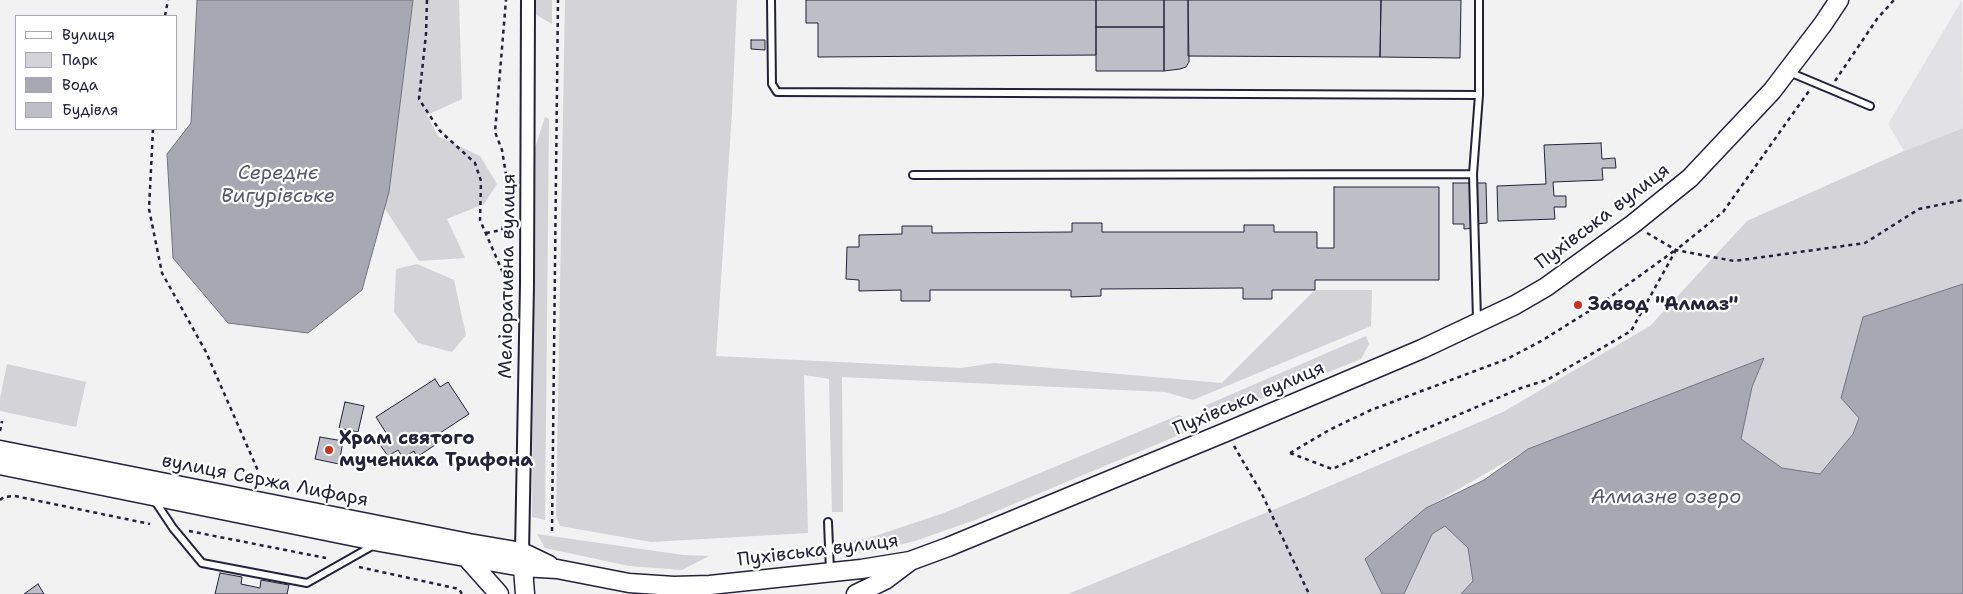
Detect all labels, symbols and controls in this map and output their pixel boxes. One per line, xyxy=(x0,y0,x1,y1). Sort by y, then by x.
legend xyxy=(15,15,178,130)
text: Вулиця xyxy=(62,25,115,45)
text: Парк xyxy=(62,50,98,70)
text: Вода xyxy=(62,75,98,95)
text: Будівля xyxy=(62,100,118,120)
street label: Пухівська вулиця xyxy=(1531,159,1675,275)
water label: Середнє Вигурівське xyxy=(221,162,335,209)
street label: Меліоративна вулиця xyxy=(495,173,521,379)
place label: Завод "Алмаз" xyxy=(1588,294,1738,316)
marker: Завод "Алмаз" xyxy=(1572,299,1584,311)
street label: Пухівська вулиця xyxy=(1170,357,1328,441)
place label: Храм святого мученика Трифона xyxy=(339,428,533,472)
marker: Храм святого мученика Трифона xyxy=(323,444,335,456)
street label: вулиця Сержа Лифаря xyxy=(160,450,370,512)
water label: Алмазне озеро xyxy=(1591,486,1741,510)
street label: Пухівська вулиця xyxy=(736,530,900,572)

